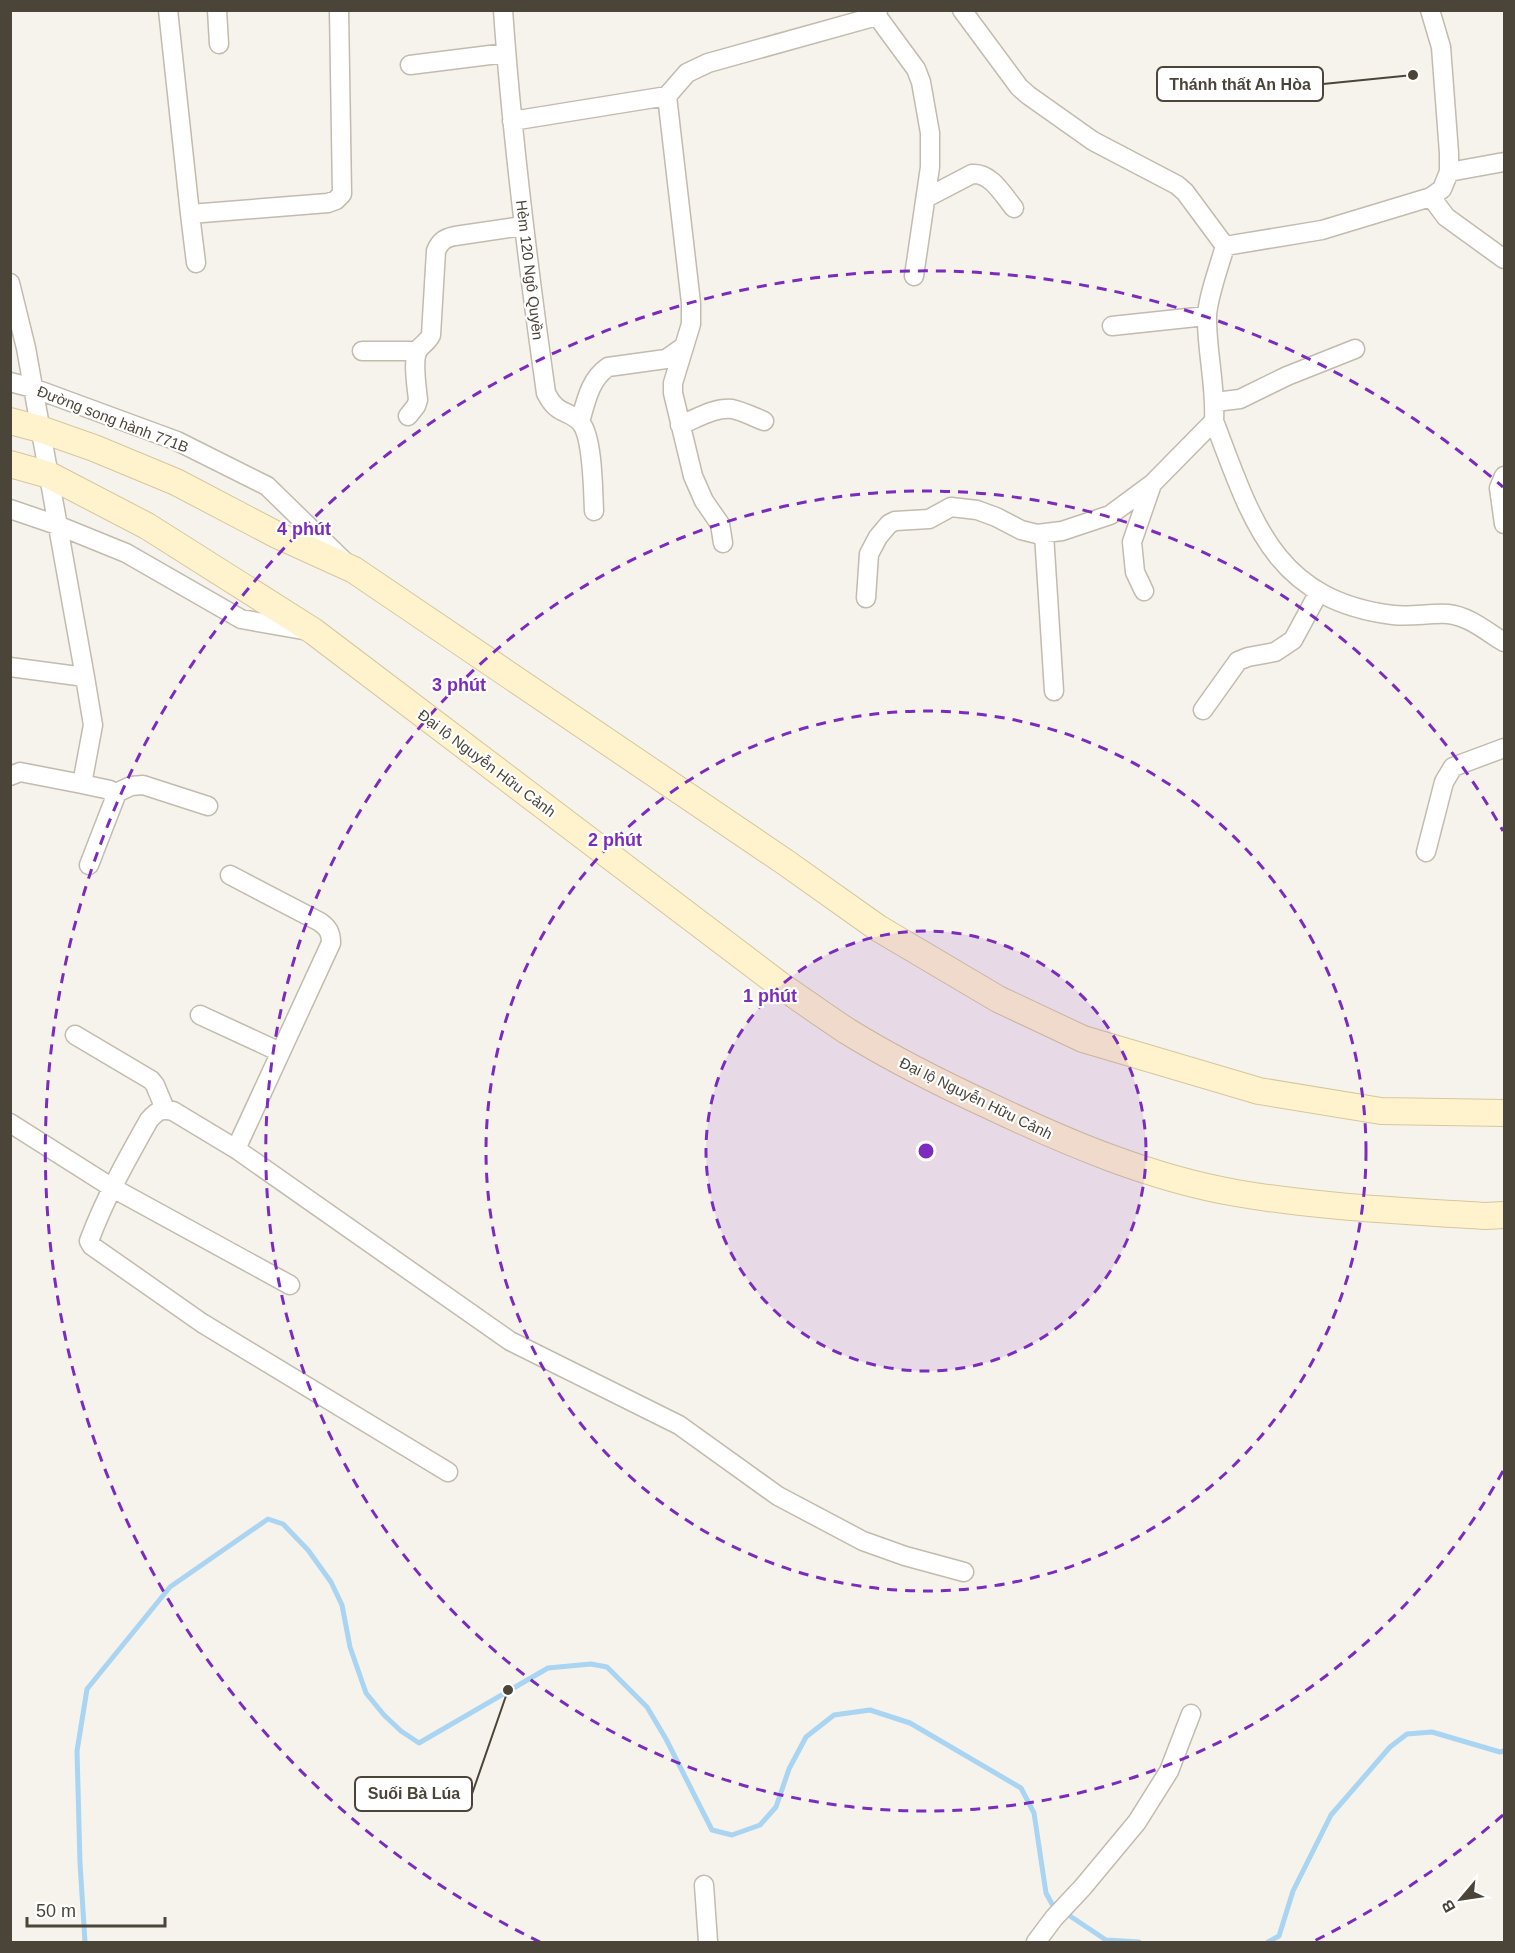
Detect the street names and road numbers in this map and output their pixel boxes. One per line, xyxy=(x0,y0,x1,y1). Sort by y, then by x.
street label: Hẻm 120 Ngô Quyền xyxy=(513,199,547,341)
street label: Đường song hành 771B xyxy=(35,382,191,456)
street label: Đại lộ Nguyễn Hữu Cảnh xyxy=(415,706,559,820)
street label: Đại lộ Nguyễn Hữu Cảnh xyxy=(897,1054,1055,1142)

